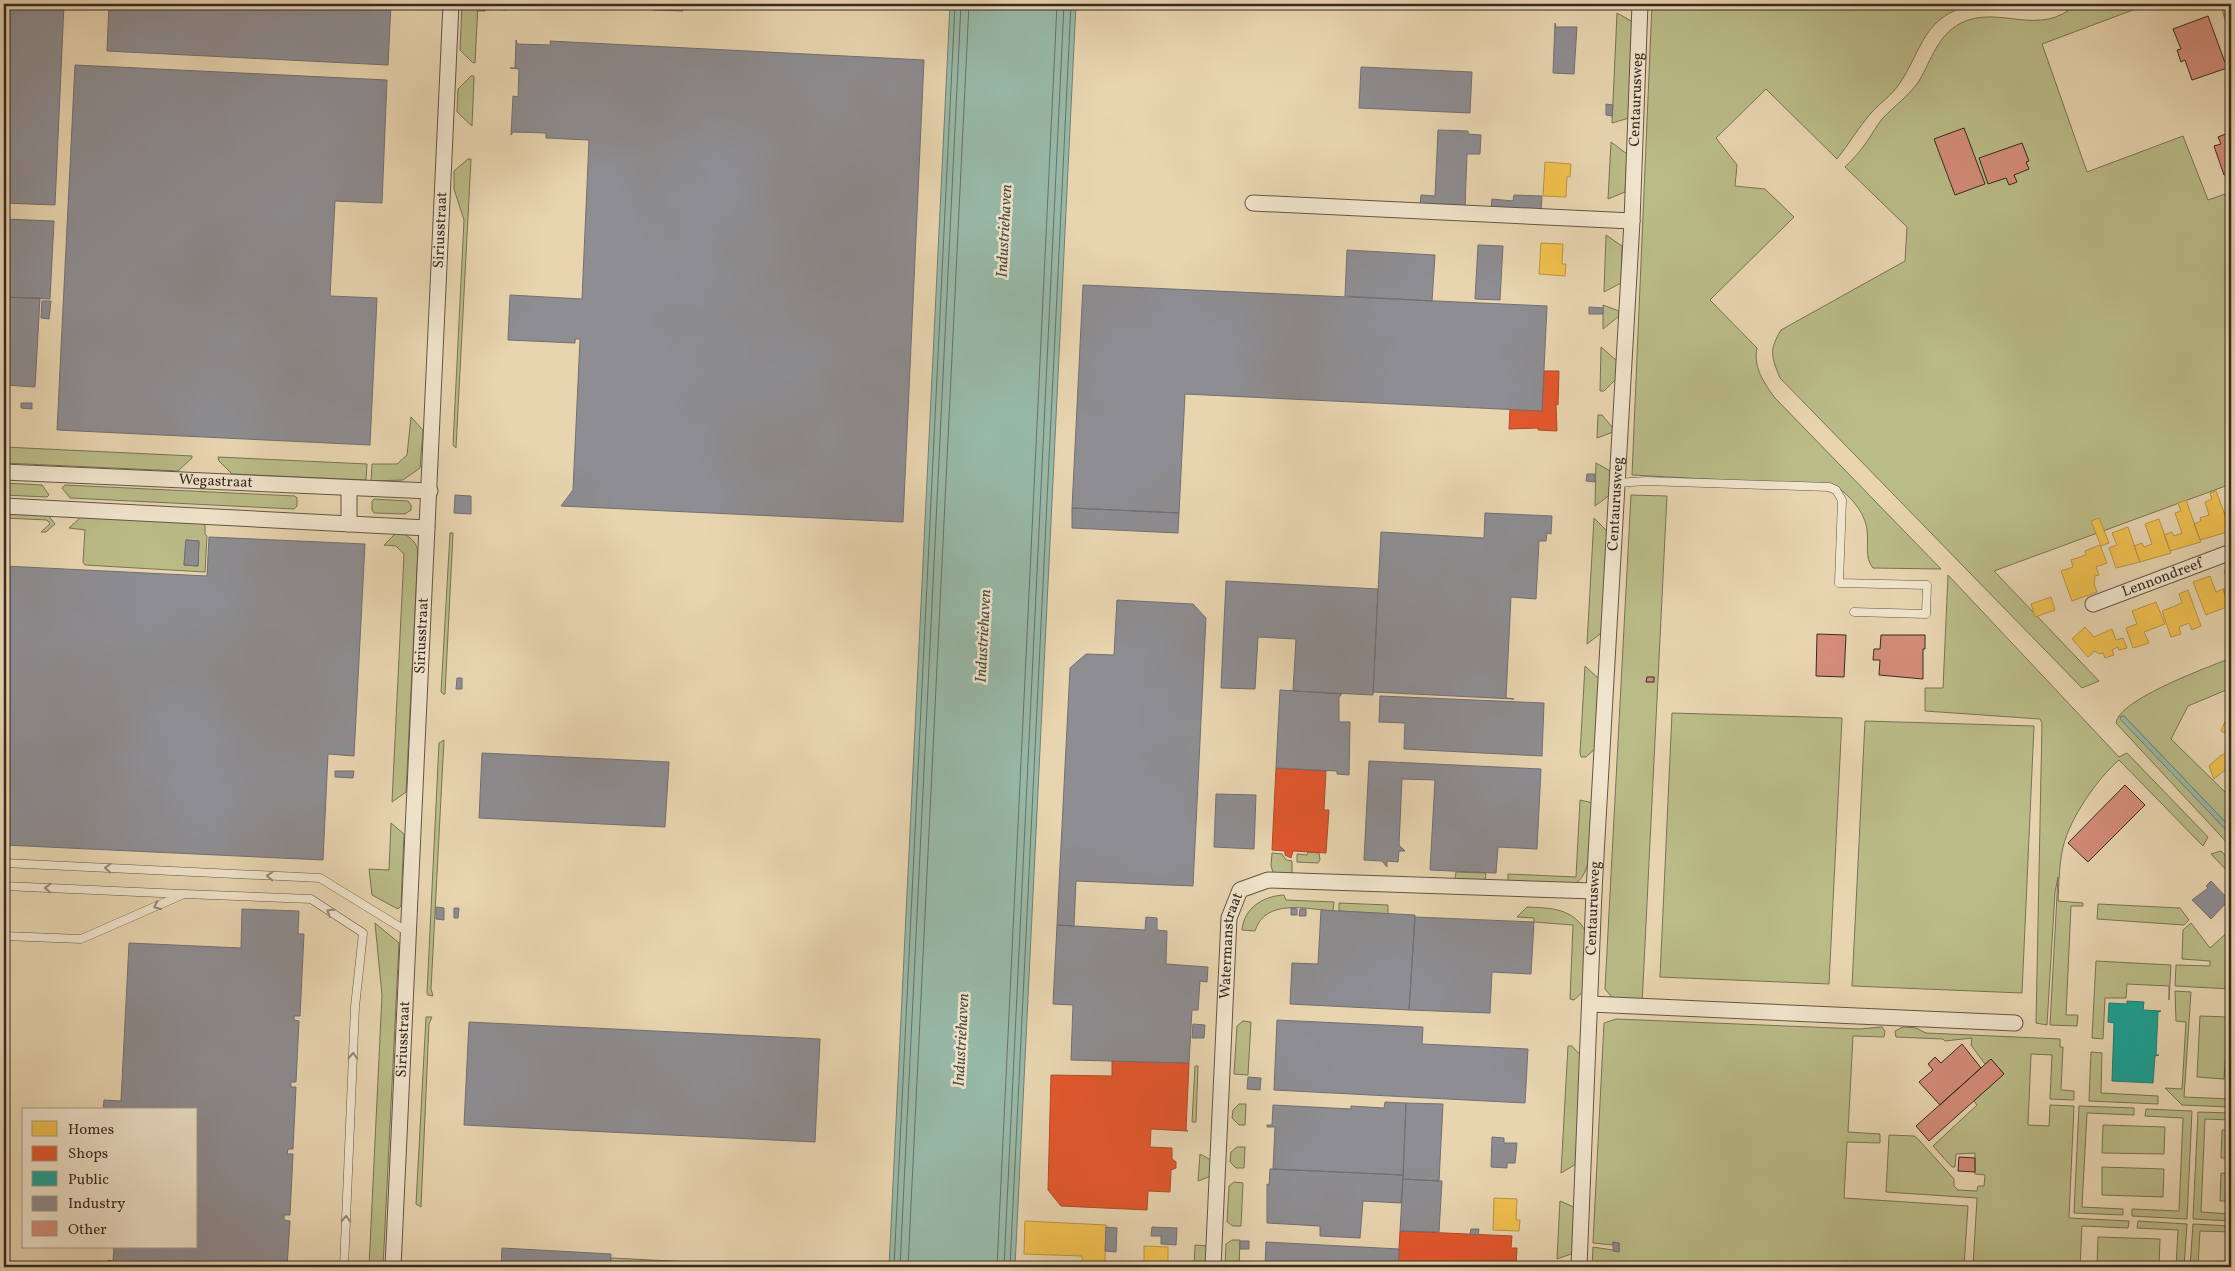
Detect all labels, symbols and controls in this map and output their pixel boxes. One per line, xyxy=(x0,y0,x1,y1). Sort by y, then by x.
street label: Centaurusweg xyxy=(1624,52,1649,147)
water label: Industriehaven xyxy=(992,184,1018,278)
street label: Siriusstraat xyxy=(428,191,453,269)
street label: Centaurusweg xyxy=(1603,456,1629,552)
street label: Wegastraat xyxy=(178,469,253,494)
street label: Lennondreef xyxy=(2119,553,2207,603)
water label: Industriehaven xyxy=(971,589,997,683)
street label: Siriusstraat xyxy=(410,597,434,674)
street label: Centaurusweg xyxy=(1581,860,1606,956)
one-way arrow xyxy=(103,863,111,873)
one-way arrow xyxy=(266,870,274,881)
one-way arrow xyxy=(44,882,52,893)
street label: Watermanstraat xyxy=(1215,890,1248,1000)
one-way arrow xyxy=(153,899,162,910)
one-way arrow xyxy=(327,909,336,918)
water label: Industriehaven xyxy=(949,993,975,1087)
street label: Siriusstraat xyxy=(391,1001,416,1078)
one-way arrow xyxy=(348,1052,359,1060)
legend xyxy=(22,1108,198,1248)
text: Homes xyxy=(68,1120,114,1141)
text: Shops xyxy=(68,1144,108,1165)
text: Public xyxy=(68,1170,109,1191)
text: Industry xyxy=(68,1194,125,1215)
one-way arrow xyxy=(341,1214,351,1222)
text: Other xyxy=(68,1220,107,1241)

